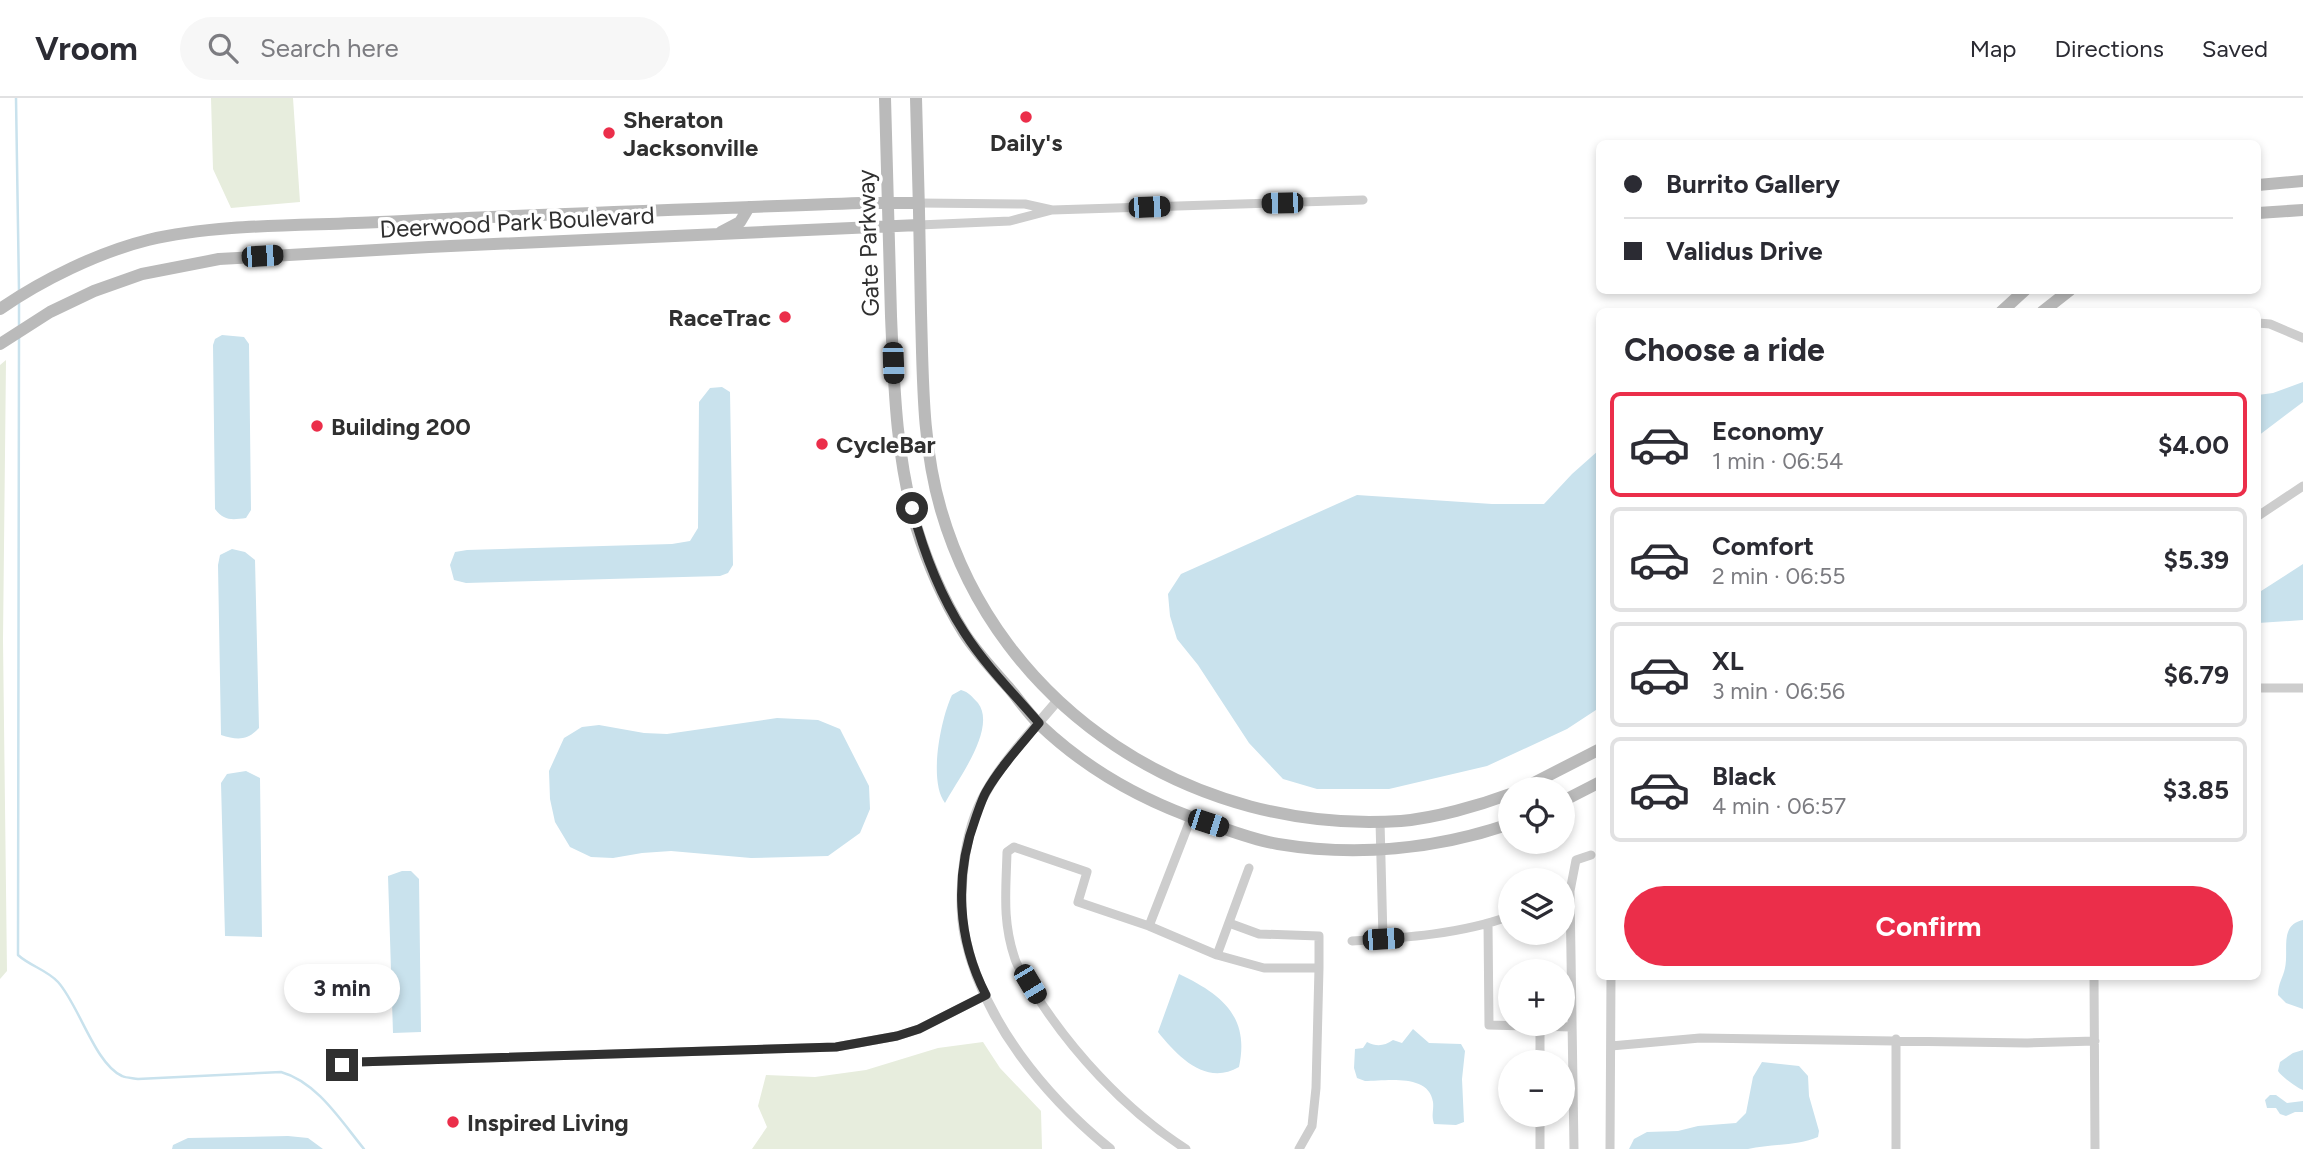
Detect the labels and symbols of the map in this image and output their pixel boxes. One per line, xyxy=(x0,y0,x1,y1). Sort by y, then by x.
place label: Sheraton Jacksonville xyxy=(623,105,758,162)
marker: Daily's xyxy=(1018,109,1034,125)
marker: Sheraton Jacksonville xyxy=(601,125,617,141)
place label: Daily's xyxy=(990,128,1062,157)
street label: Gate Parkway xyxy=(851,168,885,317)
car xyxy=(1261,192,1304,214)
car xyxy=(1128,196,1171,218)
street label: Deerwood Park Boulevard xyxy=(379,200,655,244)
car xyxy=(241,244,284,268)
place label: RaceTrac xyxy=(668,303,771,332)
marker: RaceTrac xyxy=(777,309,793,325)
car xyxy=(882,342,905,384)
place label: Building 200 xyxy=(331,412,471,441)
marker: Building 200 xyxy=(309,418,325,434)
place label: CycleBar xyxy=(836,430,936,459)
marker: CycleBar xyxy=(814,436,830,452)
route start xyxy=(896,492,928,524)
car xyxy=(1185,807,1232,839)
car xyxy=(1362,927,1405,951)
car xyxy=(1011,961,1050,1007)
callout: 3 min xyxy=(284,964,400,1012)
route end xyxy=(326,1049,358,1081)
place label: Inspired Living xyxy=(467,1108,629,1137)
marker: Inspired Living xyxy=(445,1114,461,1130)

